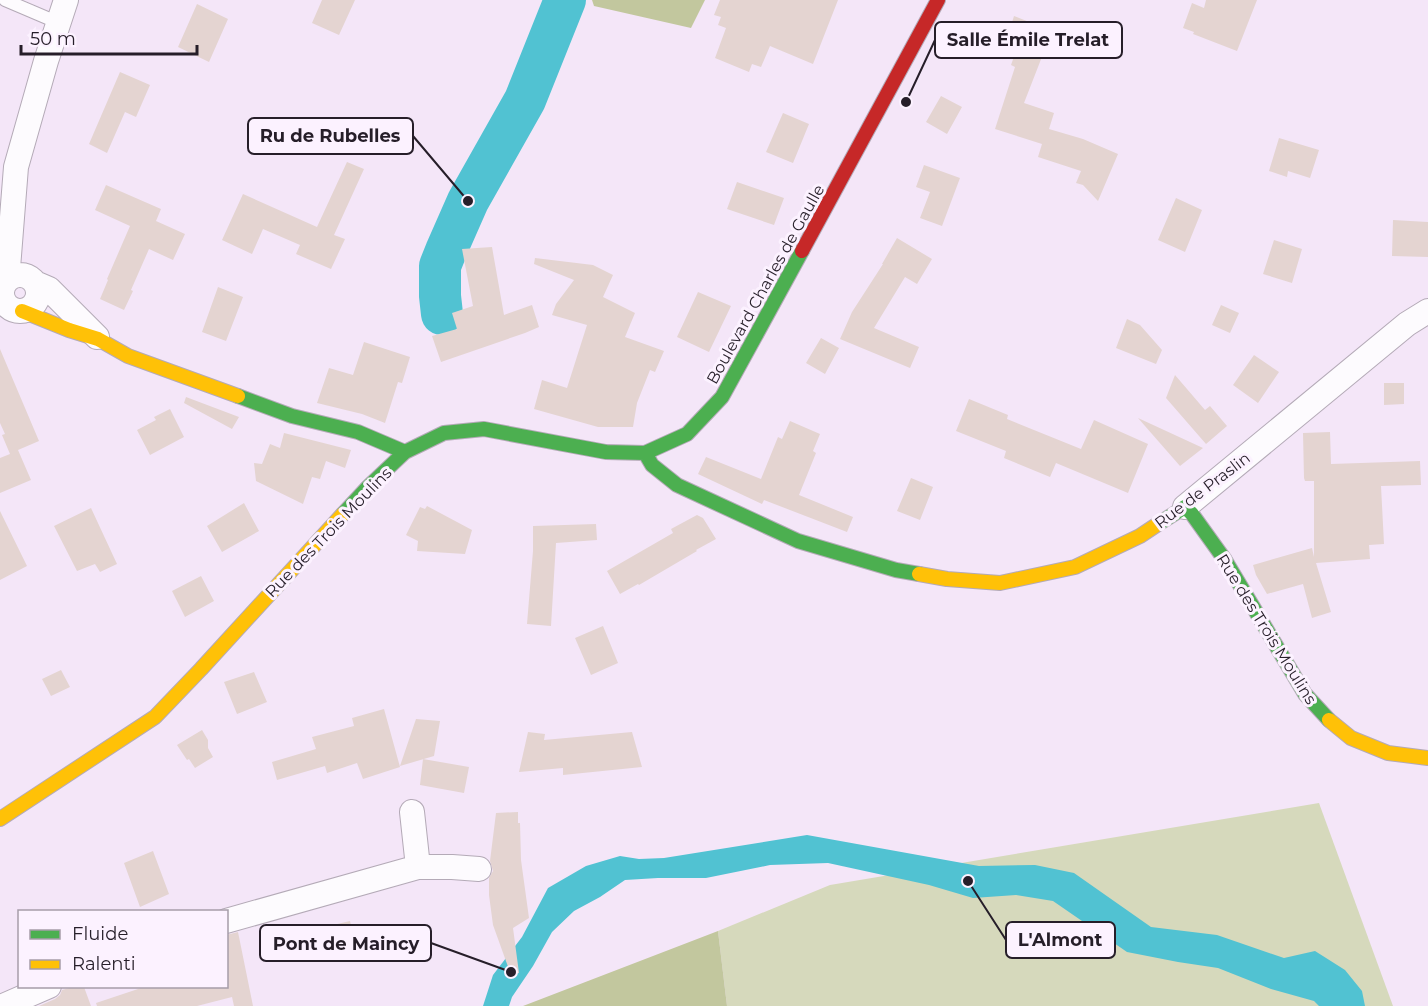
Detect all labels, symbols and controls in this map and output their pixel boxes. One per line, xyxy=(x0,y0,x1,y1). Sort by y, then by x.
scale bar xyxy=(21,18,196,56)
callout: Salle Émile Trelat xyxy=(935,22,1122,58)
text: 50 m xyxy=(30,28,76,50)
text: Salle Émile Trelat xyxy=(947,29,1109,51)
callout: Ru de Rubelles xyxy=(248,118,413,154)
text: Ru de Rubelles xyxy=(260,125,401,147)
street label: Boulevard Charles de Gaulle xyxy=(703,181,828,387)
street label: Rue de Praslin xyxy=(1151,448,1254,532)
street label: Rue des Trois Moulins xyxy=(261,463,396,601)
street label: Rue des Trois Moulins xyxy=(1213,551,1321,708)
legend xyxy=(18,910,228,988)
callout: L'Almont xyxy=(1006,922,1115,958)
text: Fluide xyxy=(72,923,128,945)
callout: Pont de Maincy xyxy=(260,925,431,961)
text: L'Almont xyxy=(1018,929,1102,951)
text: Pont de Maincy xyxy=(273,933,420,955)
text: Ralenti xyxy=(72,953,136,975)

